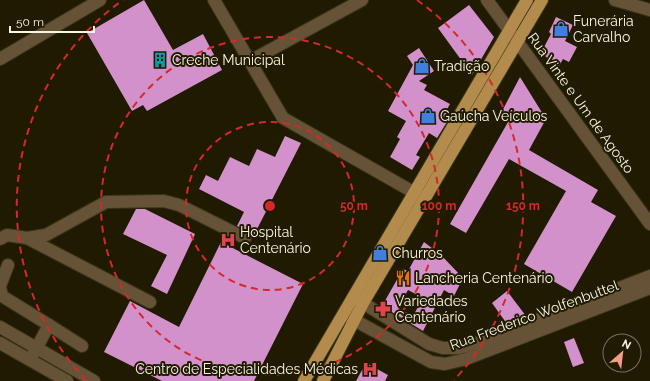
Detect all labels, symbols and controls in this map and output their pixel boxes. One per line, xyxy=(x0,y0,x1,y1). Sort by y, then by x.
scale bar xyxy=(10,8,94,34)
place label: Funerária Carvalho xyxy=(573,13,634,45)
text: 50 m xyxy=(16,15,44,29)
shop icon: Funerária Carvalho xyxy=(552,20,570,38)
street label: Rua Vinte e Um de Agosto xyxy=(525,30,637,176)
building icon: Creche Municipal xyxy=(151,51,169,69)
place label: Creche Municipal xyxy=(172,52,285,68)
shop icon: Tradição xyxy=(413,57,431,75)
place label: Tradição xyxy=(434,58,489,74)
shop icon: Gaúcha Veículos xyxy=(419,107,437,125)
place label: Gaúcha Veículos xyxy=(440,108,548,124)
centre of rings xyxy=(263,199,277,213)
text: 50 m xyxy=(340,199,368,213)
text: 100 m xyxy=(422,199,456,213)
text: 150 m xyxy=(506,199,540,213)
place label: Hospital Centenário xyxy=(240,224,311,256)
hospital icon: Hospital Centenário xyxy=(219,231,237,249)
shop icon: Churros xyxy=(371,244,389,262)
place label: Churros xyxy=(392,245,443,261)
restaurant icon: Lancheria Centenário xyxy=(394,269,412,287)
place label: Lancheria Centenário xyxy=(415,270,553,286)
street label: Rua Frederico Wolfenbuttel xyxy=(448,277,621,353)
place label: Variedades Centenário xyxy=(395,293,468,325)
pharmacy icon: Variedades Centenário xyxy=(374,300,392,318)
north arrow xyxy=(602,333,642,373)
text: N xyxy=(620,337,633,352)
hospital icon: Centro de Especialidades Médicas xyxy=(361,360,379,378)
place label: Centro de Especialidades Médicas xyxy=(135,361,358,377)

